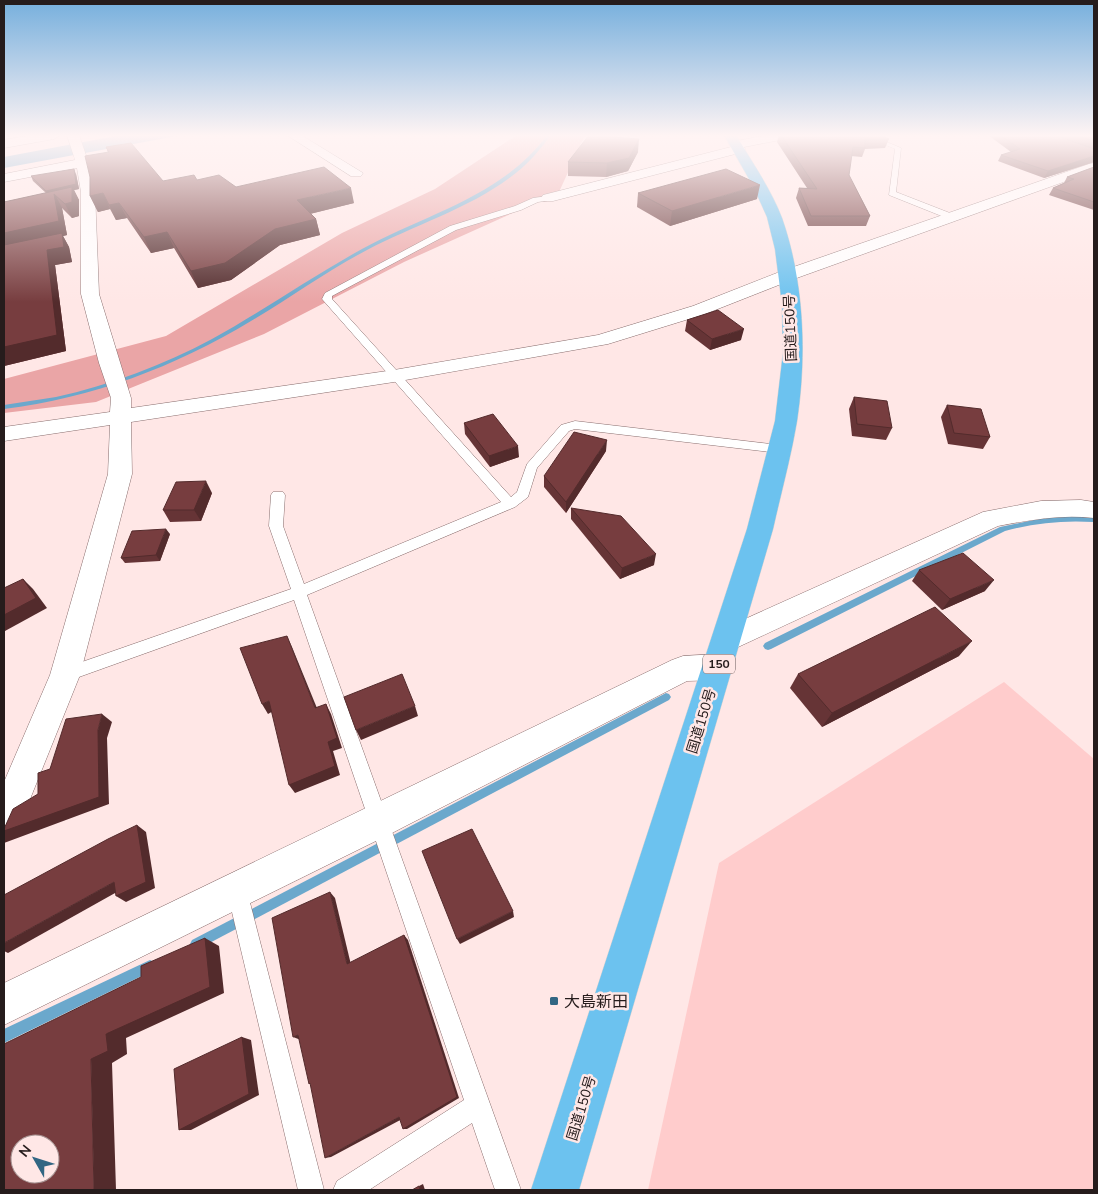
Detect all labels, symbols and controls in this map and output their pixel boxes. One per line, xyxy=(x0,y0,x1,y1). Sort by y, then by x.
street label: 国道150号 xyxy=(780,294,801,362)
road number: 150 xyxy=(703,654,735,674)
street label: 国道150号 xyxy=(683,686,720,756)
place label: 大島新田 xyxy=(564,991,628,1013)
marker: 大島新田 xyxy=(548,995,560,1007)
street label: 国道150号 xyxy=(563,1073,600,1143)
north arrow xyxy=(10,1134,60,1184)
text: N xyxy=(15,1141,36,1161)

